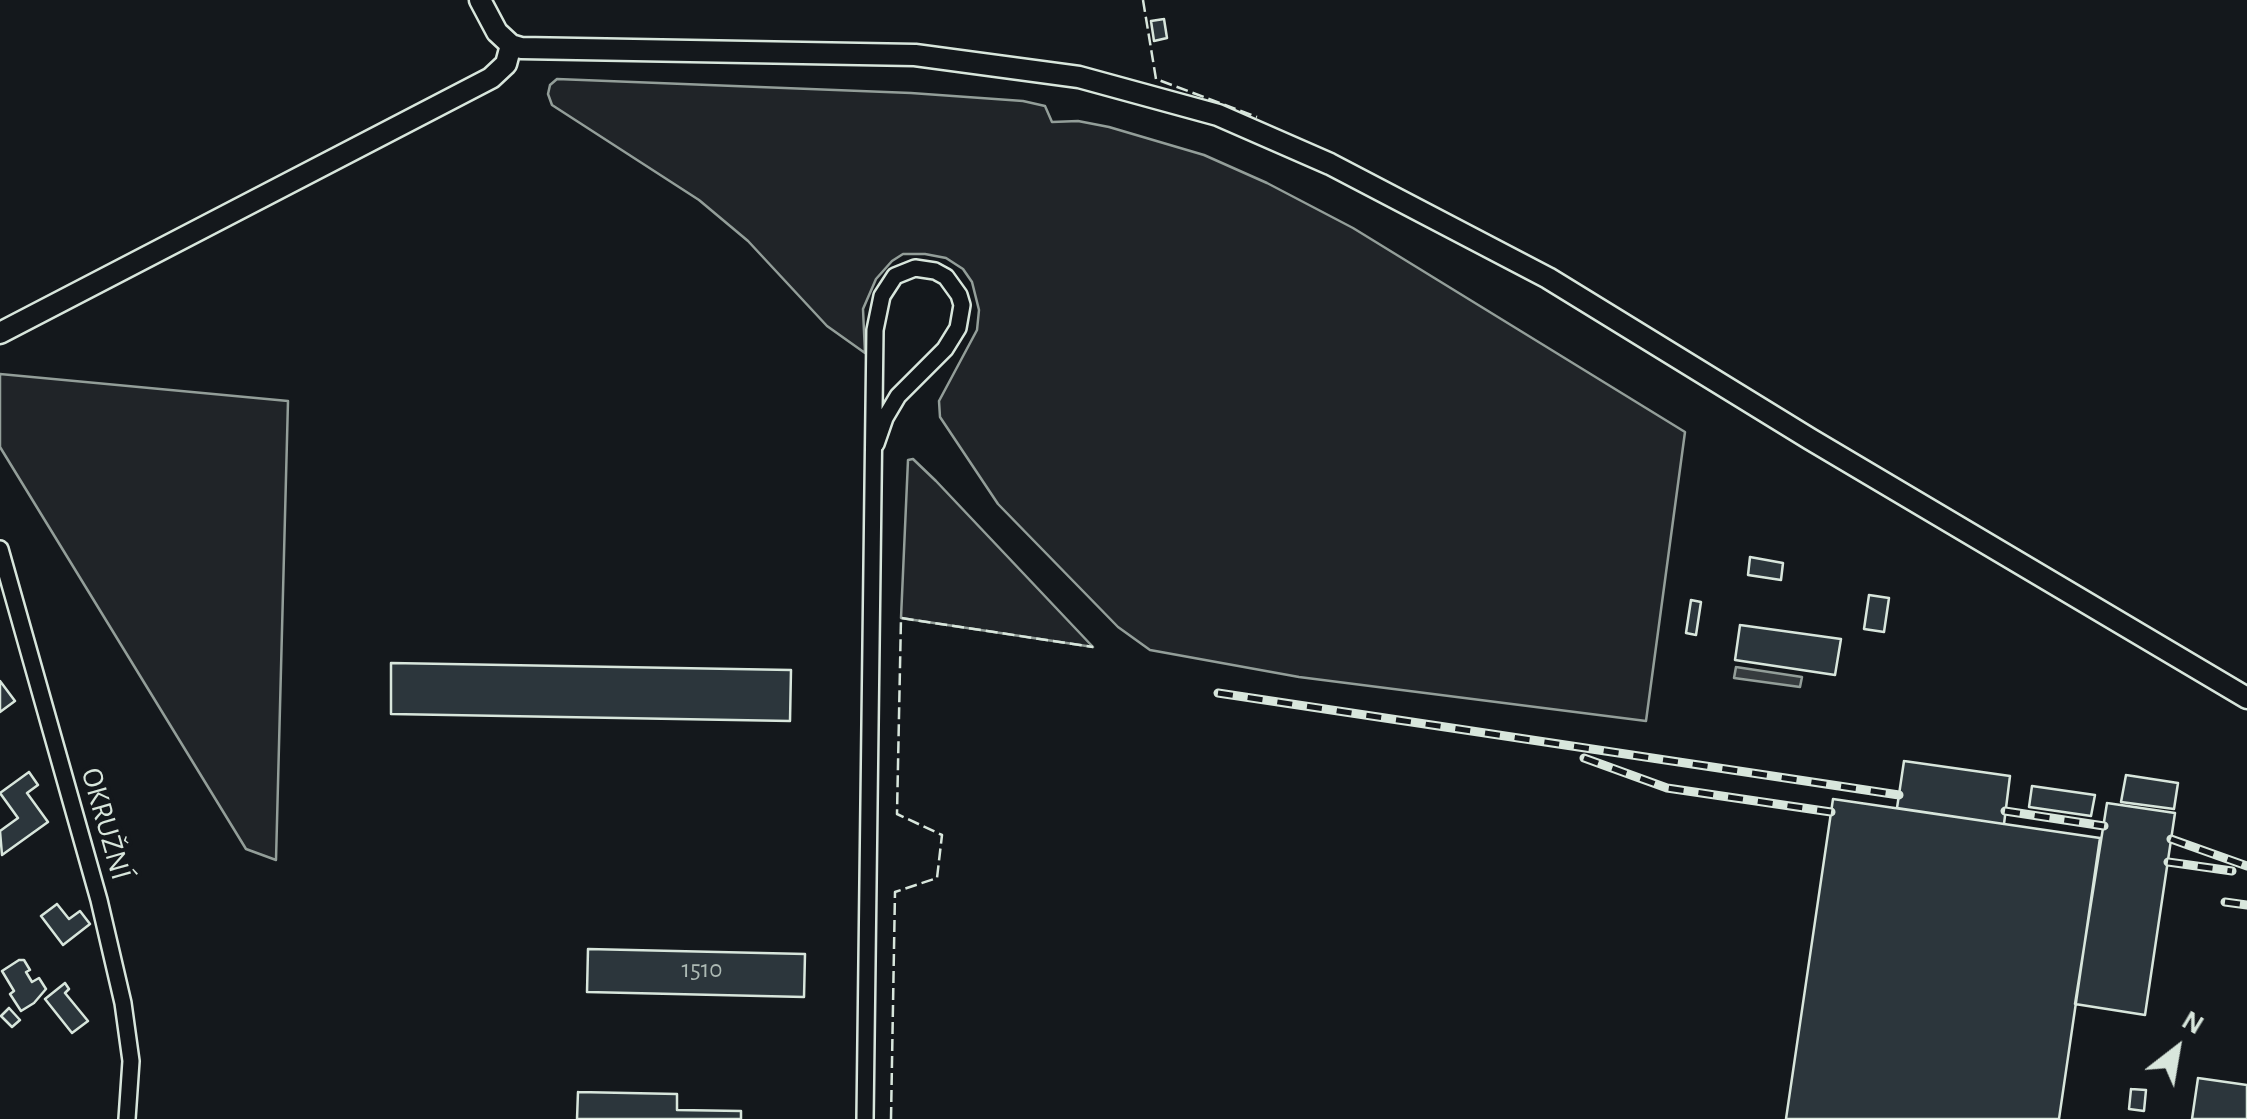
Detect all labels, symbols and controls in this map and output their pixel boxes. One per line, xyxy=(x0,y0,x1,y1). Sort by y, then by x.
street label: OKRUŽNÍ xyxy=(73,764,139,884)
house number: 1510 xyxy=(682,954,722,984)
north arrow xyxy=(2127,999,2227,1099)
text: N xyxy=(2177,1006,2208,1040)

